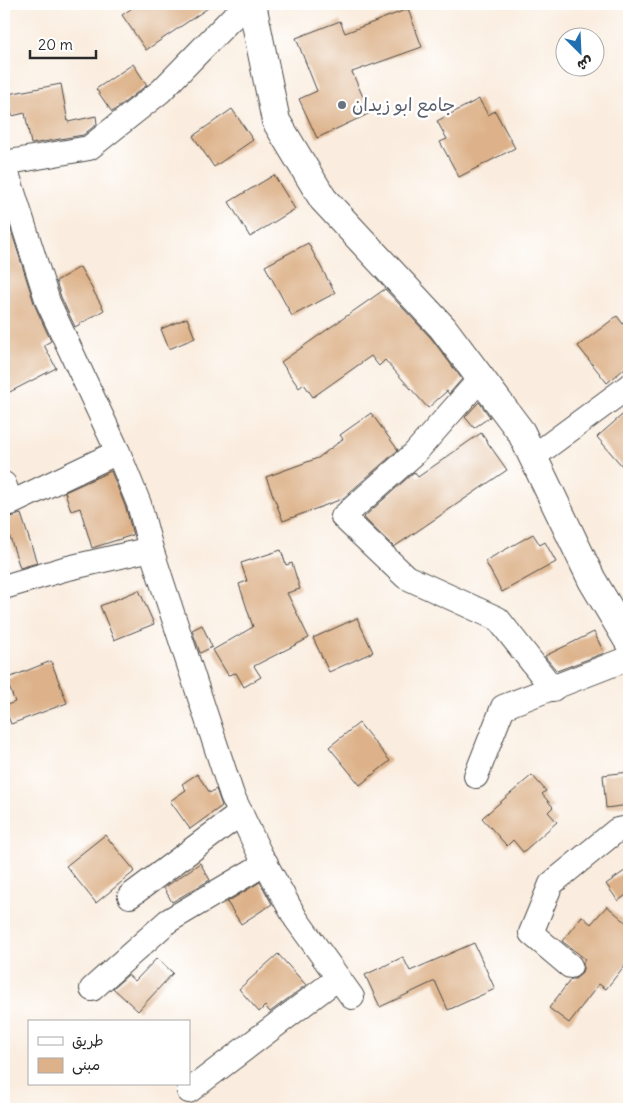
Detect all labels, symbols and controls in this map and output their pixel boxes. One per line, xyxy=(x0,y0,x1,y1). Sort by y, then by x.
scale bar xyxy=(30,28,96,60)
north arrow xyxy=(556,28,606,78)
text: 20 m xyxy=(38,35,73,54)
text: ش xyxy=(575,53,596,75)
place label: جامع ابو زيدان xyxy=(352,93,455,118)
marker: جامع ابو زيدان xyxy=(336,99,348,111)
legend xyxy=(28,1020,190,1086)
text: طريق xyxy=(72,1031,104,1050)
text: مبنى xyxy=(72,1055,100,1075)

